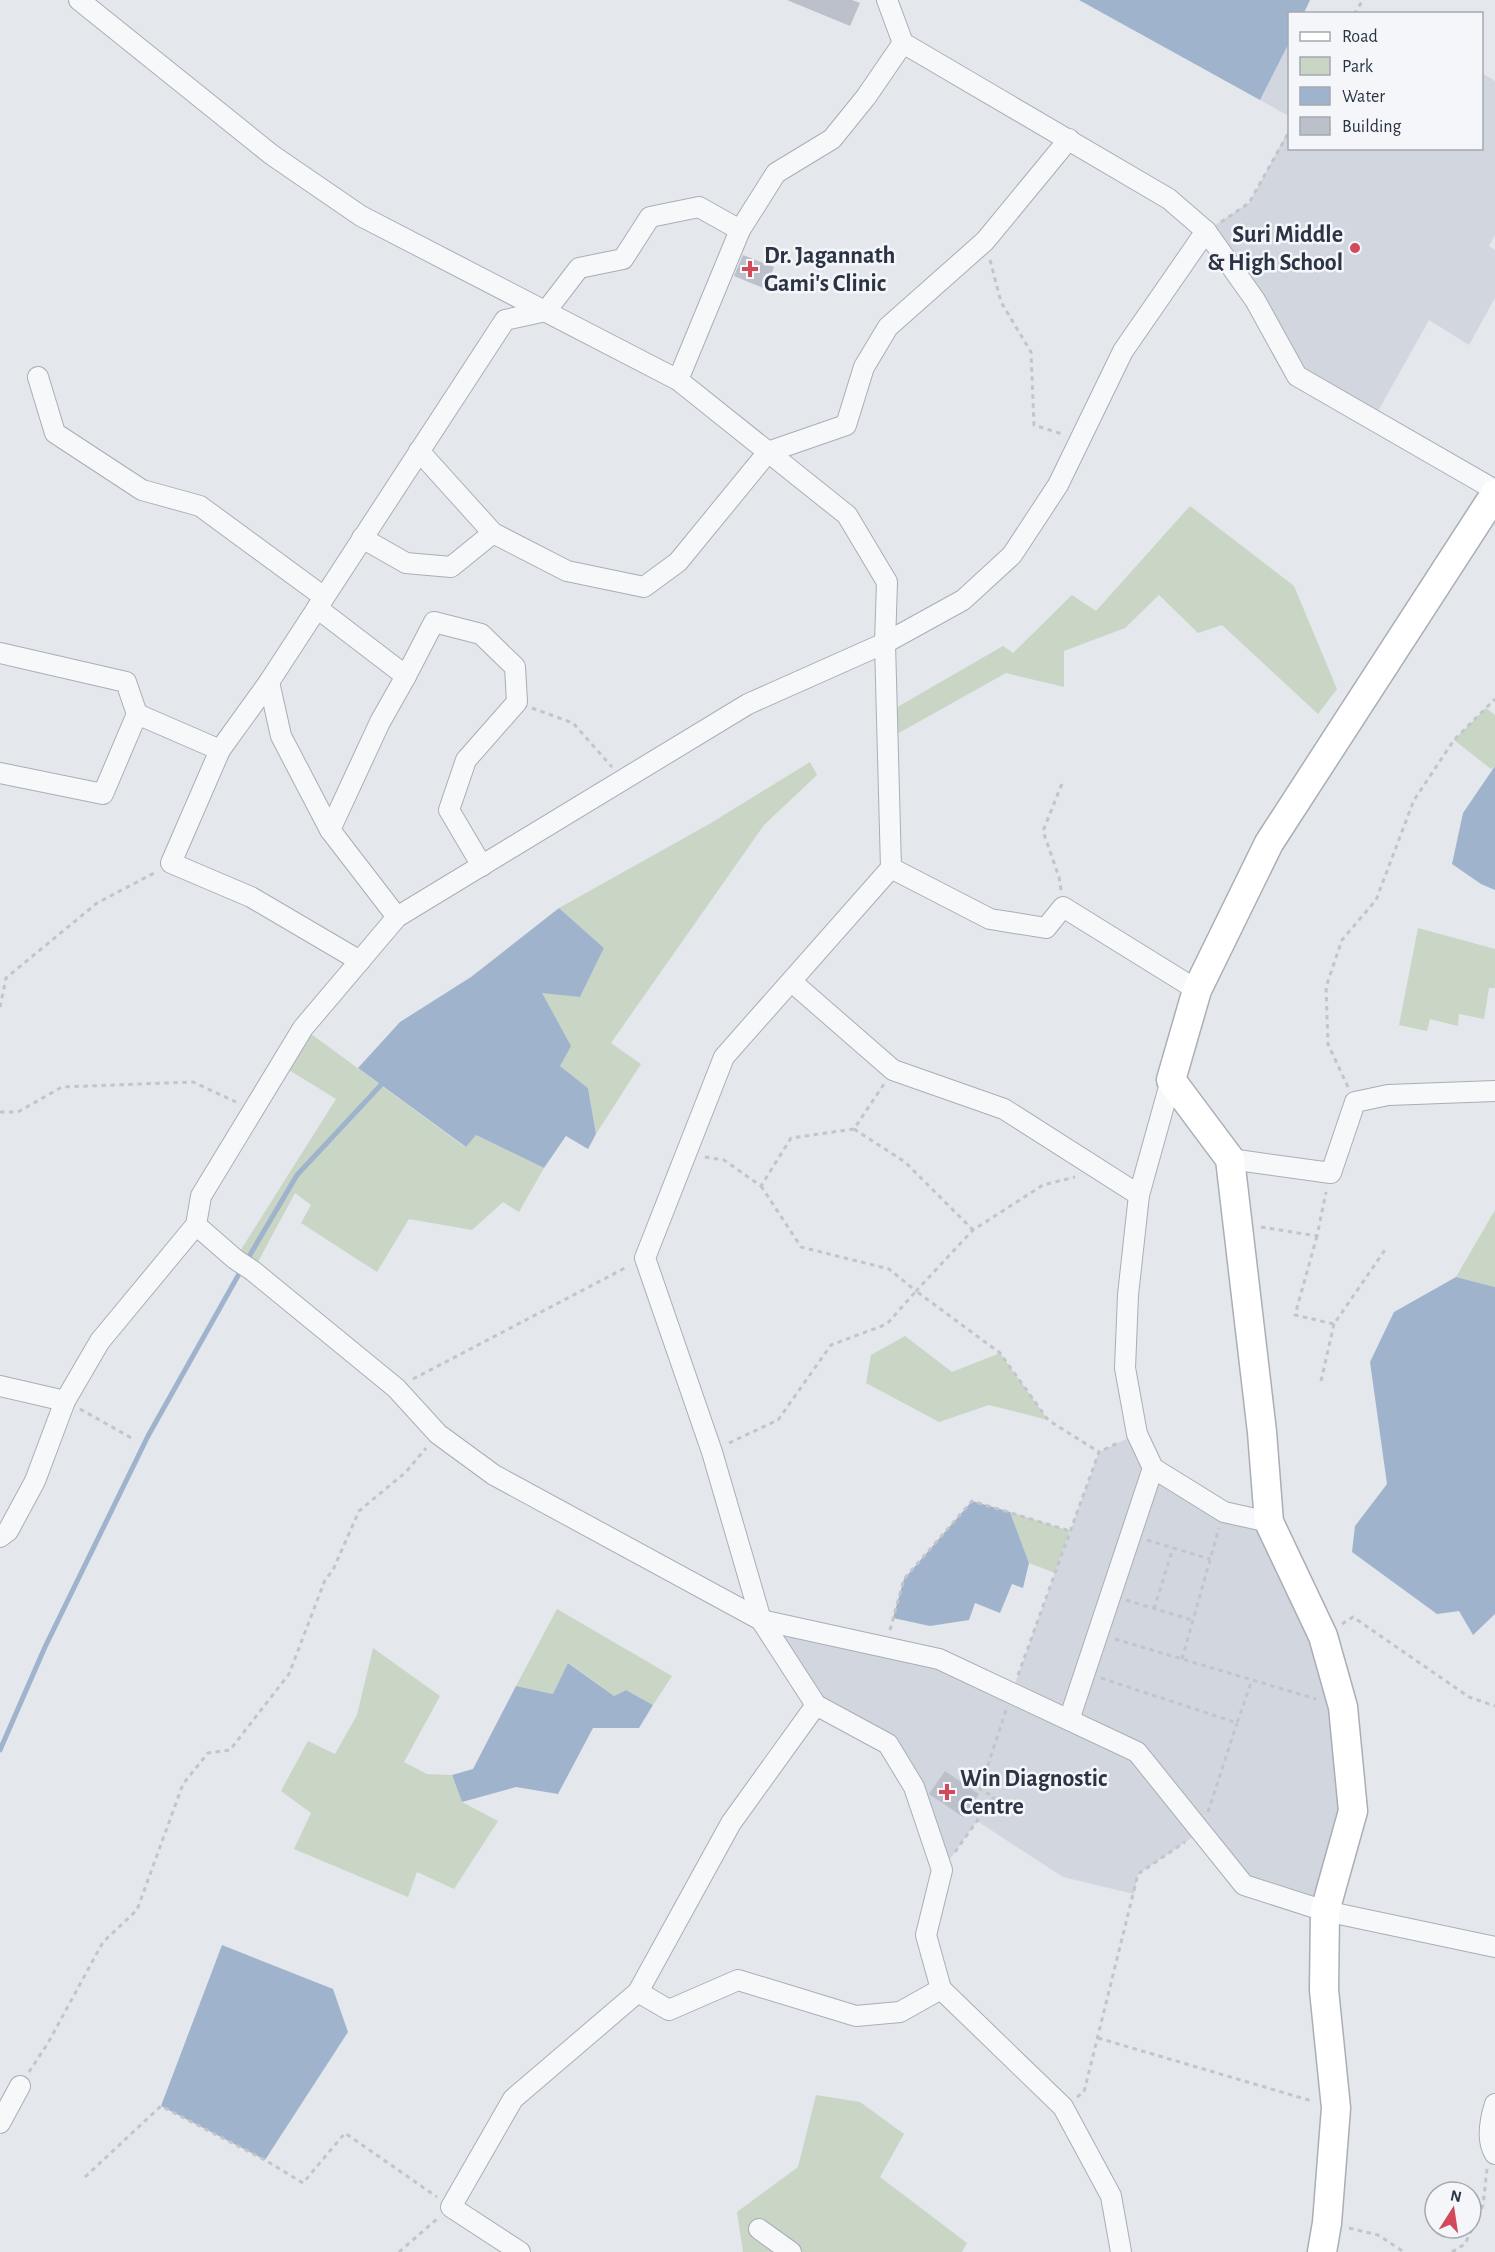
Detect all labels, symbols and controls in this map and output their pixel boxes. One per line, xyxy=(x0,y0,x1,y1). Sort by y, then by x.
legend xyxy=(1288,12,1483,150)
text: Road xyxy=(1342,28,1378,46)
text: Park xyxy=(1342,58,1374,76)
text: Water xyxy=(1342,88,1385,106)
text: Building xyxy=(1342,118,1402,136)
place label: Suri Middle & High School xyxy=(1207,223,1343,275)
marker: Suri Middle & High School xyxy=(1348,241,1362,255)
place label: Dr. Jagannath Gami's Clinic xyxy=(764,244,895,296)
marker: Dr. Jagannath Gami's Clinic xyxy=(741,260,759,278)
place label: Win Diagnostic Centre xyxy=(960,1767,1107,1819)
marker: Win Diagnostic Centre xyxy=(938,1783,956,1801)
north arrow xyxy=(1423,2180,1483,2240)
text: N xyxy=(1449,2187,1463,2205)

